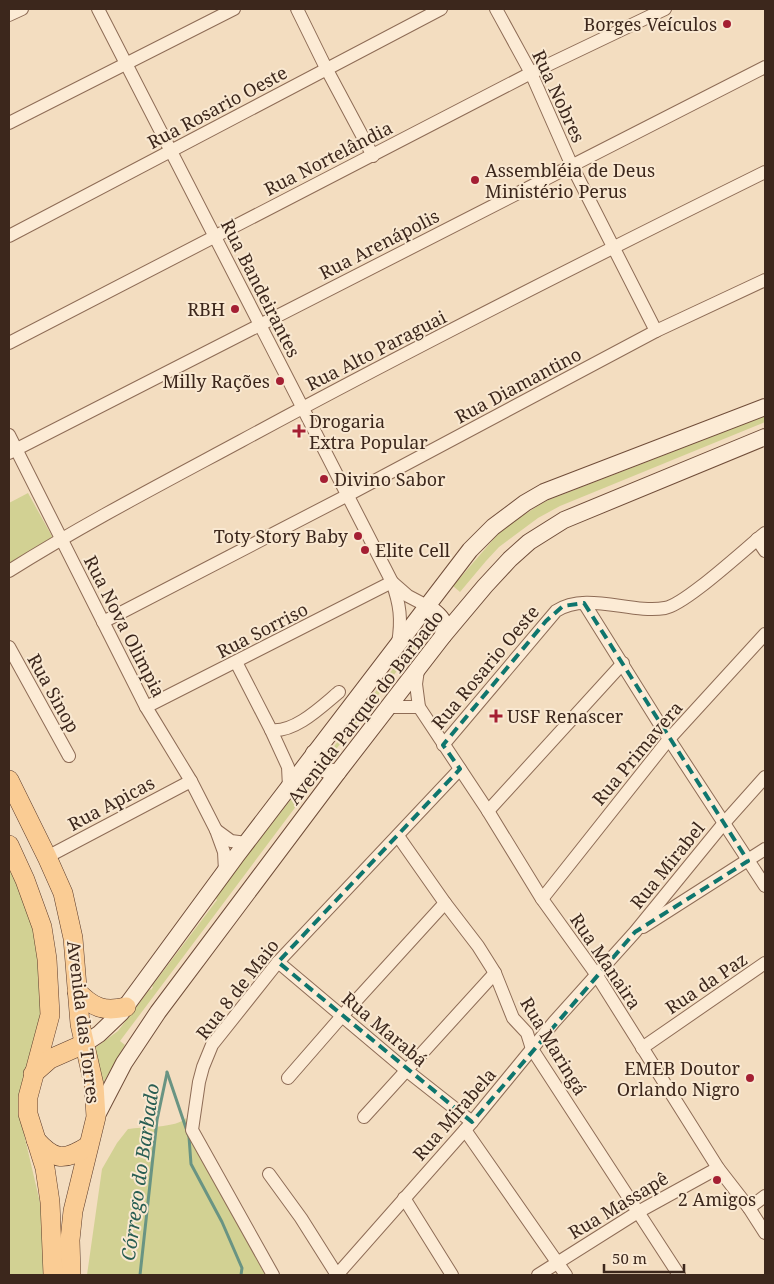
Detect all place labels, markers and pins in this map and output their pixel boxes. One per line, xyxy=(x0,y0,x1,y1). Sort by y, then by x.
place label: Borges Veículos xyxy=(583,12,717,36)
marker: Borges Veículos xyxy=(721,18,733,30)
place label: Assembléia de Deus Ministério Perus xyxy=(485,158,655,203)
marker: Assembléia de Deus Ministério Perus xyxy=(469,174,481,186)
place label: RBH xyxy=(187,297,225,321)
marker: RBH xyxy=(229,303,241,315)
place label: Milly Rações xyxy=(162,369,270,393)
marker: Milly Rações xyxy=(274,375,286,387)
place label: Drogaria Extra Popular xyxy=(309,409,428,454)
marker: Drogaria Extra Popular xyxy=(293,425,305,437)
place label: Divino Sabor xyxy=(334,467,446,491)
marker: Divino Sabor xyxy=(318,473,330,485)
place label: Toty Story Baby xyxy=(214,524,349,548)
marker: Toty Story Baby xyxy=(352,530,364,542)
place label: Elite Cell xyxy=(375,538,450,562)
marker: Elite Cell xyxy=(359,544,371,556)
place label: USF Renascer xyxy=(507,704,624,728)
marker: USF Renascer xyxy=(489,709,503,723)
place label: EMEB Doutor Orlando Nigro xyxy=(617,1056,741,1101)
marker: EMEB Doutor Orlando Nigro xyxy=(744,1072,756,1084)
marker: 2 Amigos xyxy=(711,1174,723,1186)
place label: 2 Amigos xyxy=(678,1187,756,1211)

